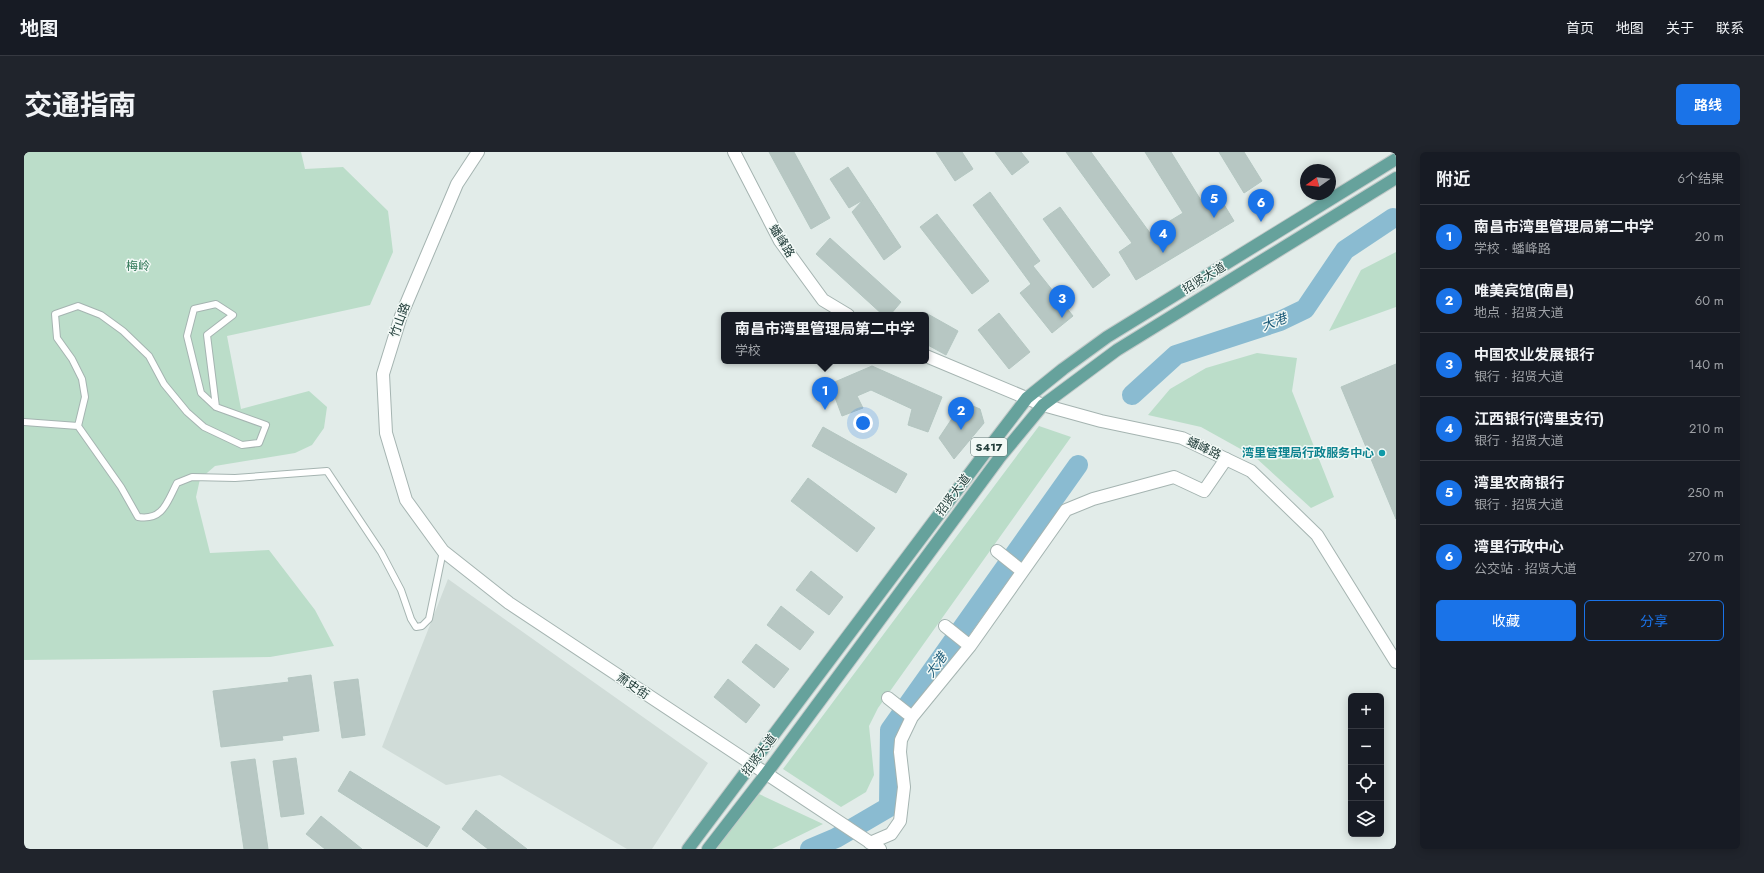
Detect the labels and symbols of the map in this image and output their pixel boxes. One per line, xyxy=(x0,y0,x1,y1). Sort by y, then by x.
north arrow xyxy=(1300,164,1336,200)
pin: 5 xyxy=(1201,185,1227,218)
pin: 6 xyxy=(1248,189,1274,222)
pin: 4 xyxy=(1150,220,1176,253)
street label: 蟠峰路 xyxy=(765,221,799,261)
park label: 梅岭 xyxy=(126,257,150,275)
street label: 招贤大道 xyxy=(1179,258,1229,298)
pin: 3 xyxy=(1049,285,1075,318)
street label: 竹山路 xyxy=(385,300,415,340)
water label: 大港 xyxy=(1258,308,1291,336)
pin: 1 xyxy=(812,377,838,410)
pin: 2 xyxy=(948,397,974,430)
your location xyxy=(853,413,873,433)
street label: 蟠峰路 xyxy=(1184,432,1224,464)
road number: S417 xyxy=(971,438,1007,456)
place label: 湾里管理局行政服务中心 xyxy=(1242,444,1374,462)
marker: 湾里管理局行政服务中心 xyxy=(1377,448,1387,458)
street label: 招贤大道 xyxy=(931,470,975,520)
water label: 大港 xyxy=(921,647,952,681)
street label: 萧史街 xyxy=(613,668,653,704)
street label: 招贤大道 xyxy=(737,730,781,780)

